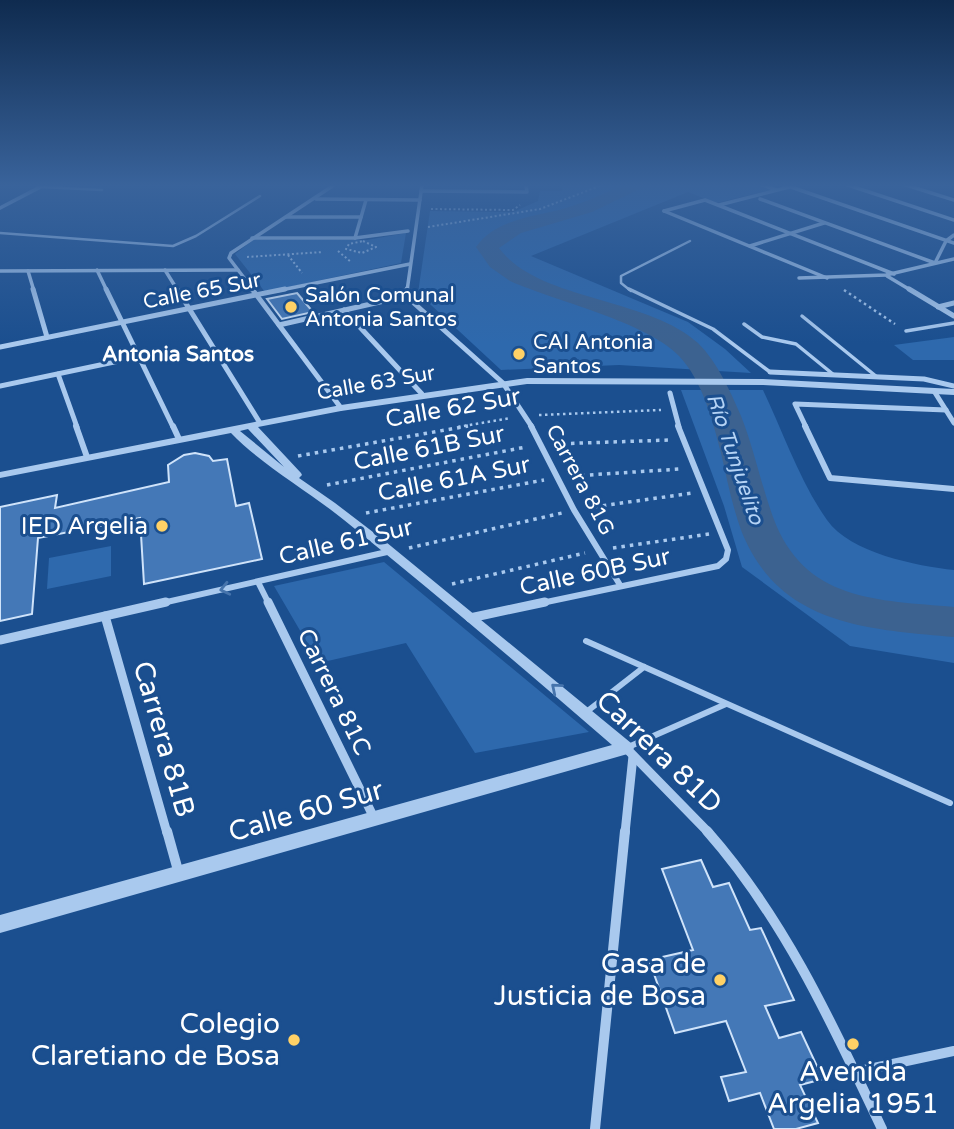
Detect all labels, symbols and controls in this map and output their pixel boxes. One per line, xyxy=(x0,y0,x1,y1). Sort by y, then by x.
street label: Calle 65 Sur xyxy=(141,267,263,315)
place label: Salón Comunal Antonia Santos xyxy=(305,283,457,332)
marker: Salón Comunal Antonia Santos xyxy=(283,299,299,315)
place label: CAI Antonia Santos xyxy=(533,330,653,379)
district label: Antonia Santos xyxy=(102,342,254,367)
marker: CAI Antonia Santos xyxy=(511,346,527,362)
street label: Calle 63 Sur xyxy=(315,360,437,406)
street label: Calle 62 Sur xyxy=(383,382,524,434)
water label: Río Tunjuelito xyxy=(701,390,769,529)
street label: Calle 61B Sur xyxy=(351,419,508,477)
street label: Carrera 81G xyxy=(540,420,620,540)
street label: Calle 61A Sur xyxy=(375,450,533,508)
place label: IED Argelia xyxy=(21,512,148,541)
street label: Calle 61 Sur xyxy=(276,512,417,572)
marker: IED Argelia xyxy=(154,518,170,534)
street label: Calle 60B Sur xyxy=(517,542,674,602)
one-way arrow xyxy=(219,581,231,595)
street label: Carrera 81C xyxy=(291,624,377,760)
street label: Carrera 81B xyxy=(126,657,202,821)
one-way arrow xyxy=(551,683,563,696)
street label: Carrera 81D xyxy=(589,683,729,821)
street label: Calle 60 Sur xyxy=(225,773,388,849)
place label: Casa de Justicia de Bosa xyxy=(494,947,706,1013)
marker: Casa de Justicia de Bosa xyxy=(712,972,728,988)
place label: Colegio Claretiano de Bosa xyxy=(31,1007,280,1073)
marker: Colegio Claretiano de Bosa xyxy=(286,1032,302,1048)
marker: Avenida Argelia 1951 xyxy=(845,1036,861,1052)
place label: Avenida Argelia 1951 xyxy=(767,1055,939,1121)

